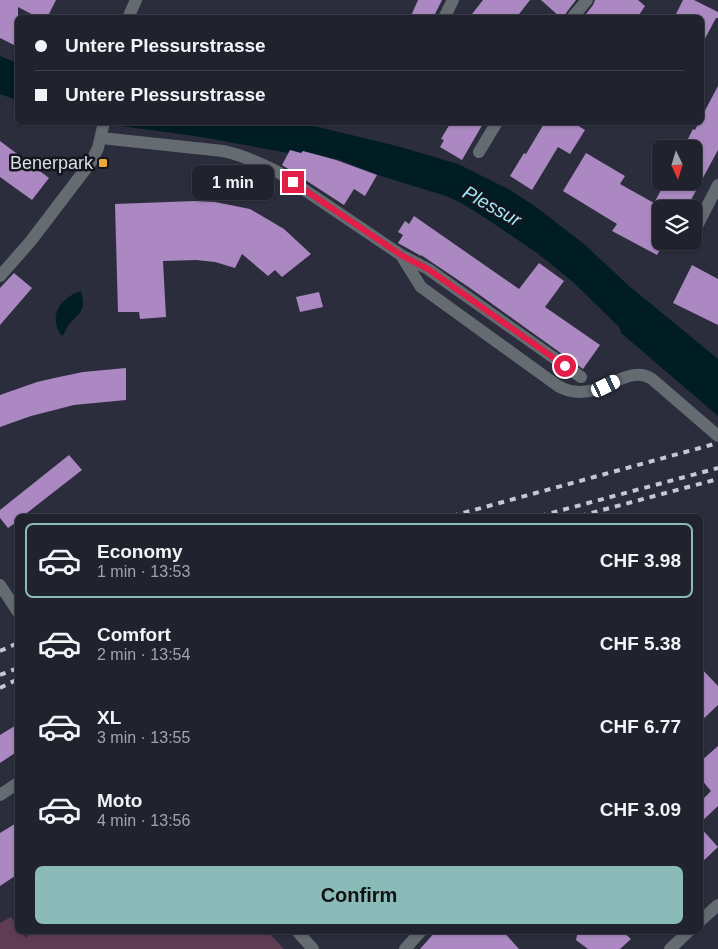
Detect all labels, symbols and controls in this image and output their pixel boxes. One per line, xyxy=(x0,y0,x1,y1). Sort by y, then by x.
text: Untere Plessurstrasse xyxy=(65,35,266,56)
text: Untere Plessurstrasse xyxy=(65,84,266,105)
north arrow xyxy=(652,140,702,190)
map controls xyxy=(652,140,702,250)
place label: Benerpark xyxy=(10,153,94,173)
marker: Benerpark xyxy=(97,157,109,169)
callout: 1 min xyxy=(193,164,276,200)
route end xyxy=(282,171,304,193)
text: 1 min xyxy=(212,174,254,191)
water label: Plessur xyxy=(459,181,525,231)
button: layers xyxy=(652,200,702,250)
route start xyxy=(554,355,576,377)
car xyxy=(589,373,622,399)
icon: car xyxy=(37,538,82,583)
text: Economy xyxy=(97,541,183,562)
text: CHF 3.98 xyxy=(600,550,681,571)
text: 1 min · 13:53 xyxy=(97,563,190,580)
icon: car xyxy=(37,621,82,666)
text: Comfort xyxy=(97,624,171,645)
text: CHF 5.38 xyxy=(600,633,681,654)
text: 2 min · 13:54 xyxy=(97,646,190,663)
icon: car xyxy=(37,704,82,749)
text: XL xyxy=(97,707,121,728)
text: CHF 6.77 xyxy=(600,716,681,737)
text: 3 min · 13:55 xyxy=(97,729,190,746)
icon: car xyxy=(37,787,82,832)
text: Moto xyxy=(97,790,142,811)
text: CHF 3.09 xyxy=(600,799,681,820)
text: 4 min · 13:56 xyxy=(97,812,190,829)
button: Confirm xyxy=(35,866,683,924)

